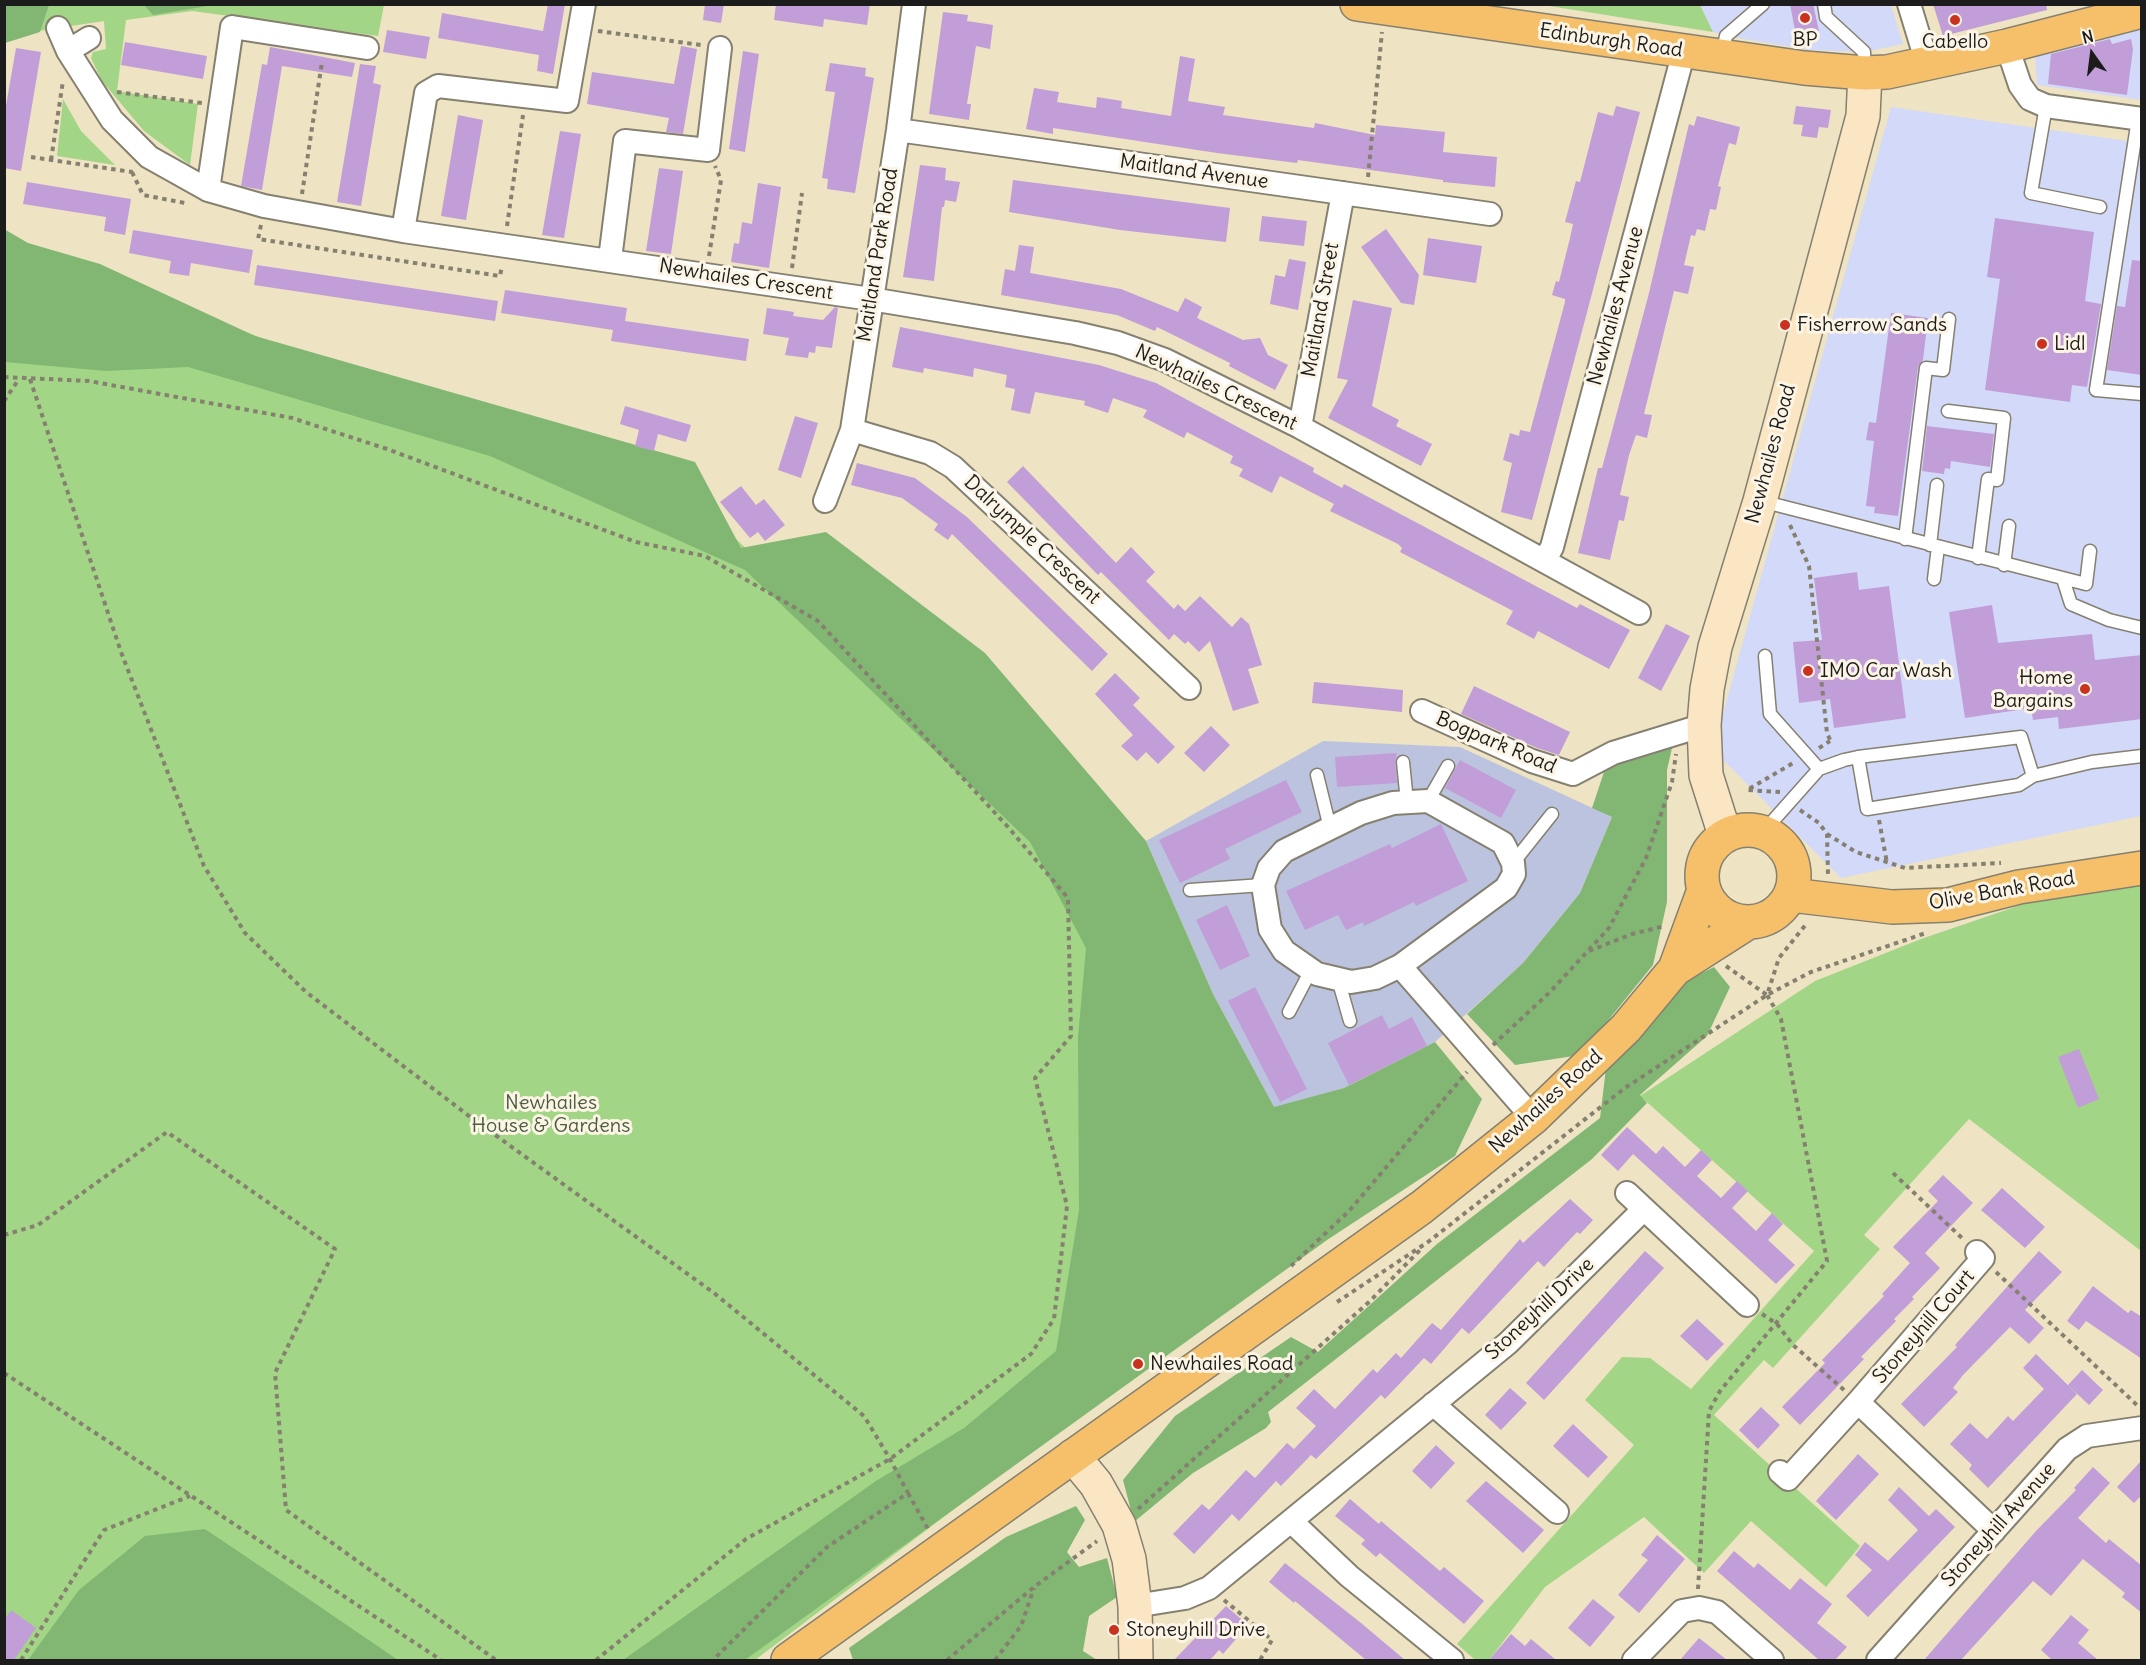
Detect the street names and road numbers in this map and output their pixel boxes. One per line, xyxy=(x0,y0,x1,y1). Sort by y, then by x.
street label: Edinburgh Road xyxy=(1538,19,1684,63)
street label: Maitland Avenue xyxy=(1118,150,1270,194)
street label: Maitland Park Road xyxy=(852,166,904,344)
street label: Newhailes Avenue xyxy=(1583,224,1649,388)
street label: Maitland Street xyxy=(1297,241,1345,379)
street label: Newhailes Crescent xyxy=(657,254,835,306)
street label: Newhailes Crescent xyxy=(1131,340,1301,436)
street label: Newhailes Road xyxy=(1741,382,1801,526)
street label: Dalrymple Crescent xyxy=(959,471,1105,609)
street label: Bogpark Road xyxy=(1432,707,1560,779)
street label: Olive Bank Road xyxy=(1927,866,2077,916)
street label: Newhailes Road xyxy=(1485,1045,1607,1159)
street label: Stoneyhill Drive xyxy=(1481,1253,1599,1365)
street label: Stoneyhill Court xyxy=(1868,1265,1980,1389)
street label: Stoneyhill Avenue xyxy=(1937,1458,2061,1592)

